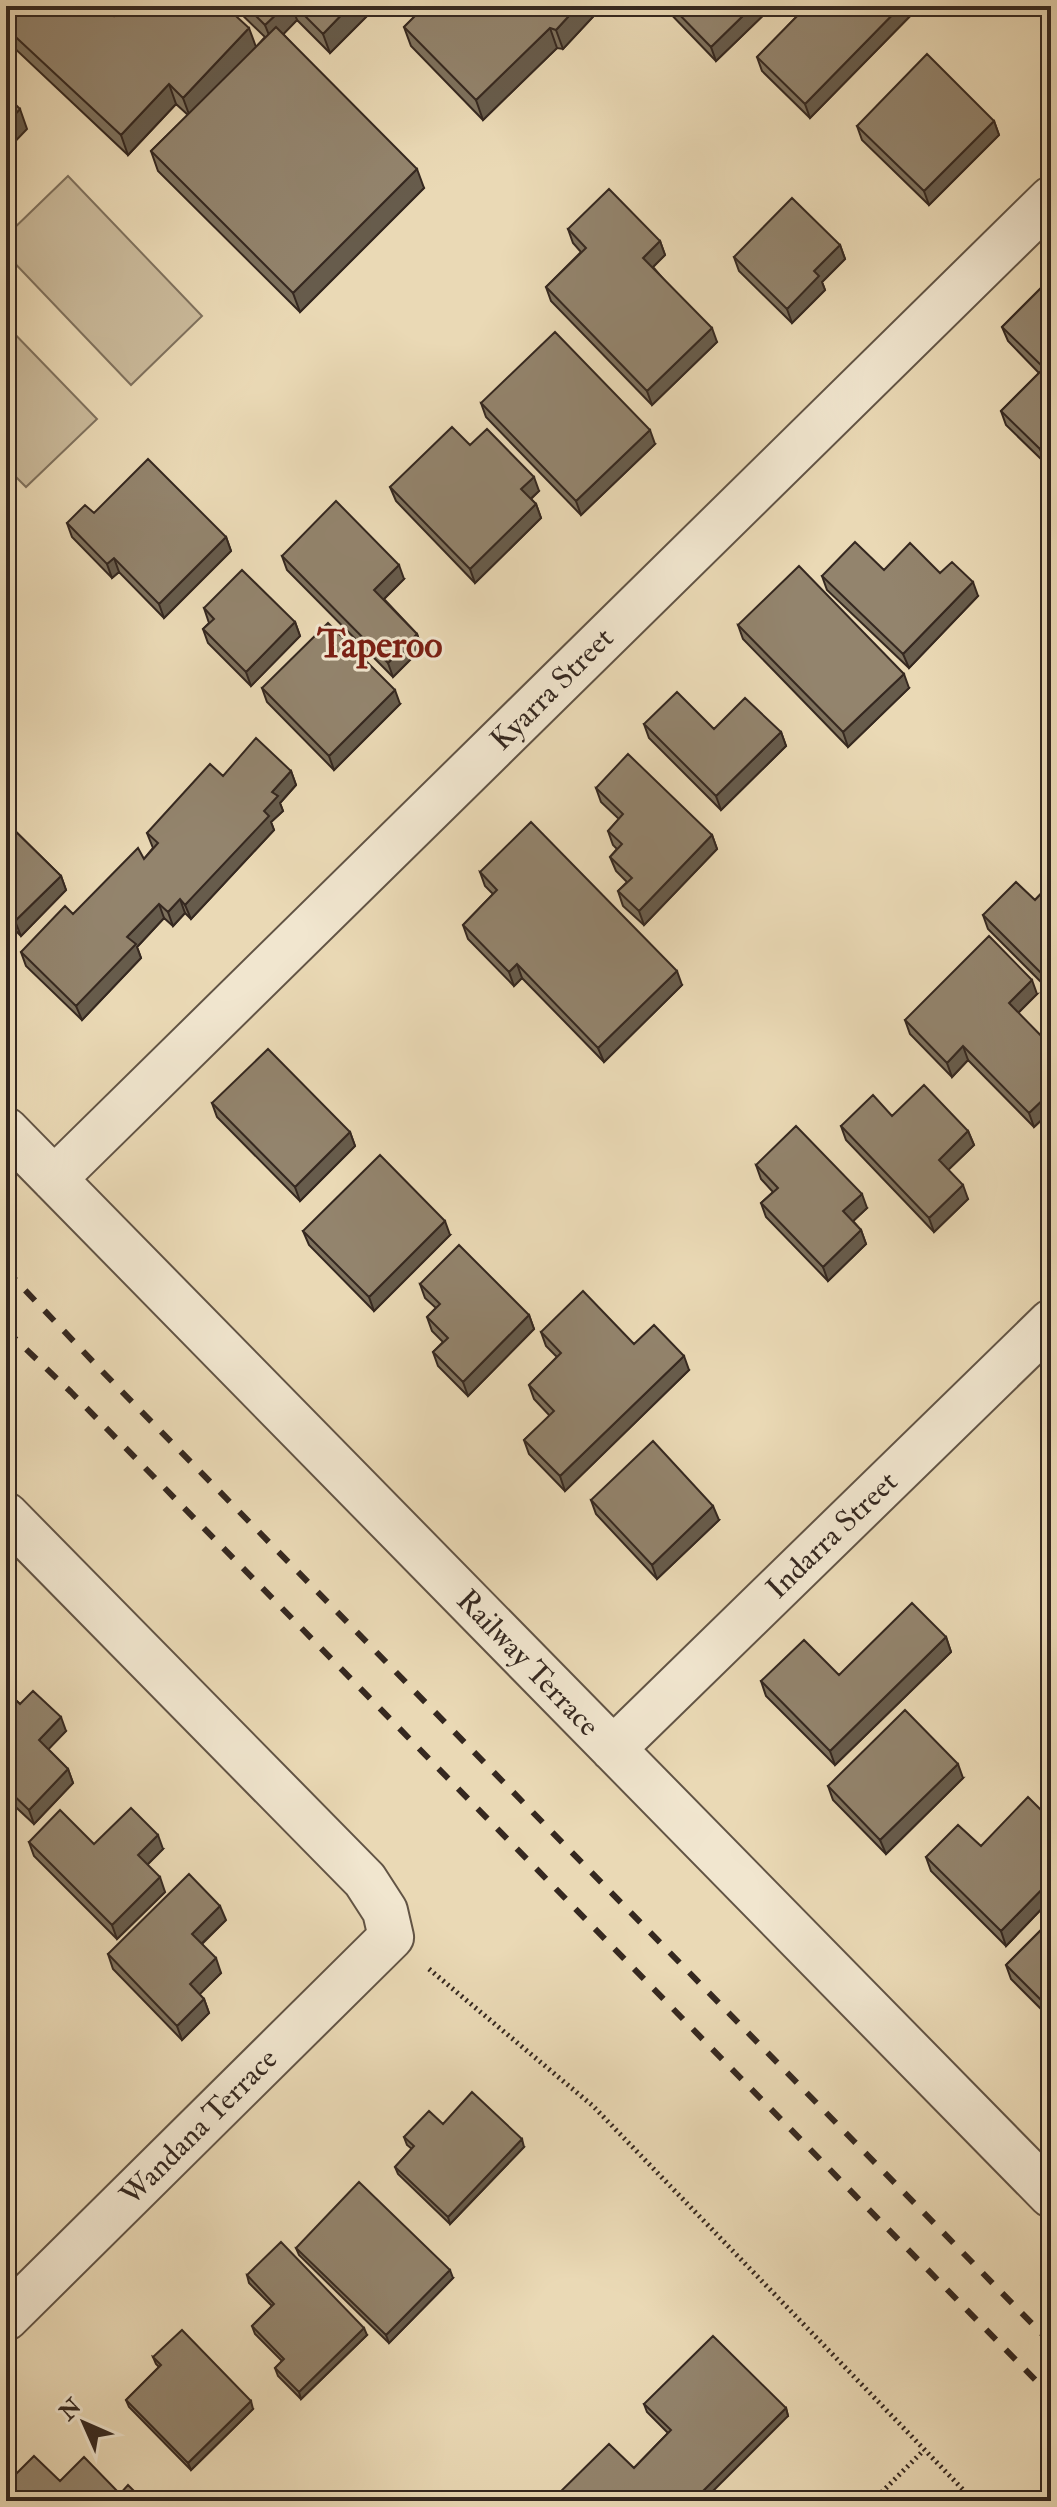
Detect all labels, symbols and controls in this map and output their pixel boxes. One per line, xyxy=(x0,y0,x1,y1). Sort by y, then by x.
street label: Kyarra Street xyxy=(483,620,621,758)
district label: Taperoo xyxy=(316,621,443,669)
street label: Indarra Street xyxy=(759,1463,905,1607)
street label: Railway Terrace xyxy=(449,1582,607,1744)
street label: Wandana Terrace xyxy=(112,2041,285,2214)
north arrow xyxy=(44,2383,124,2463)
text: N xyxy=(53,2392,88,2427)

